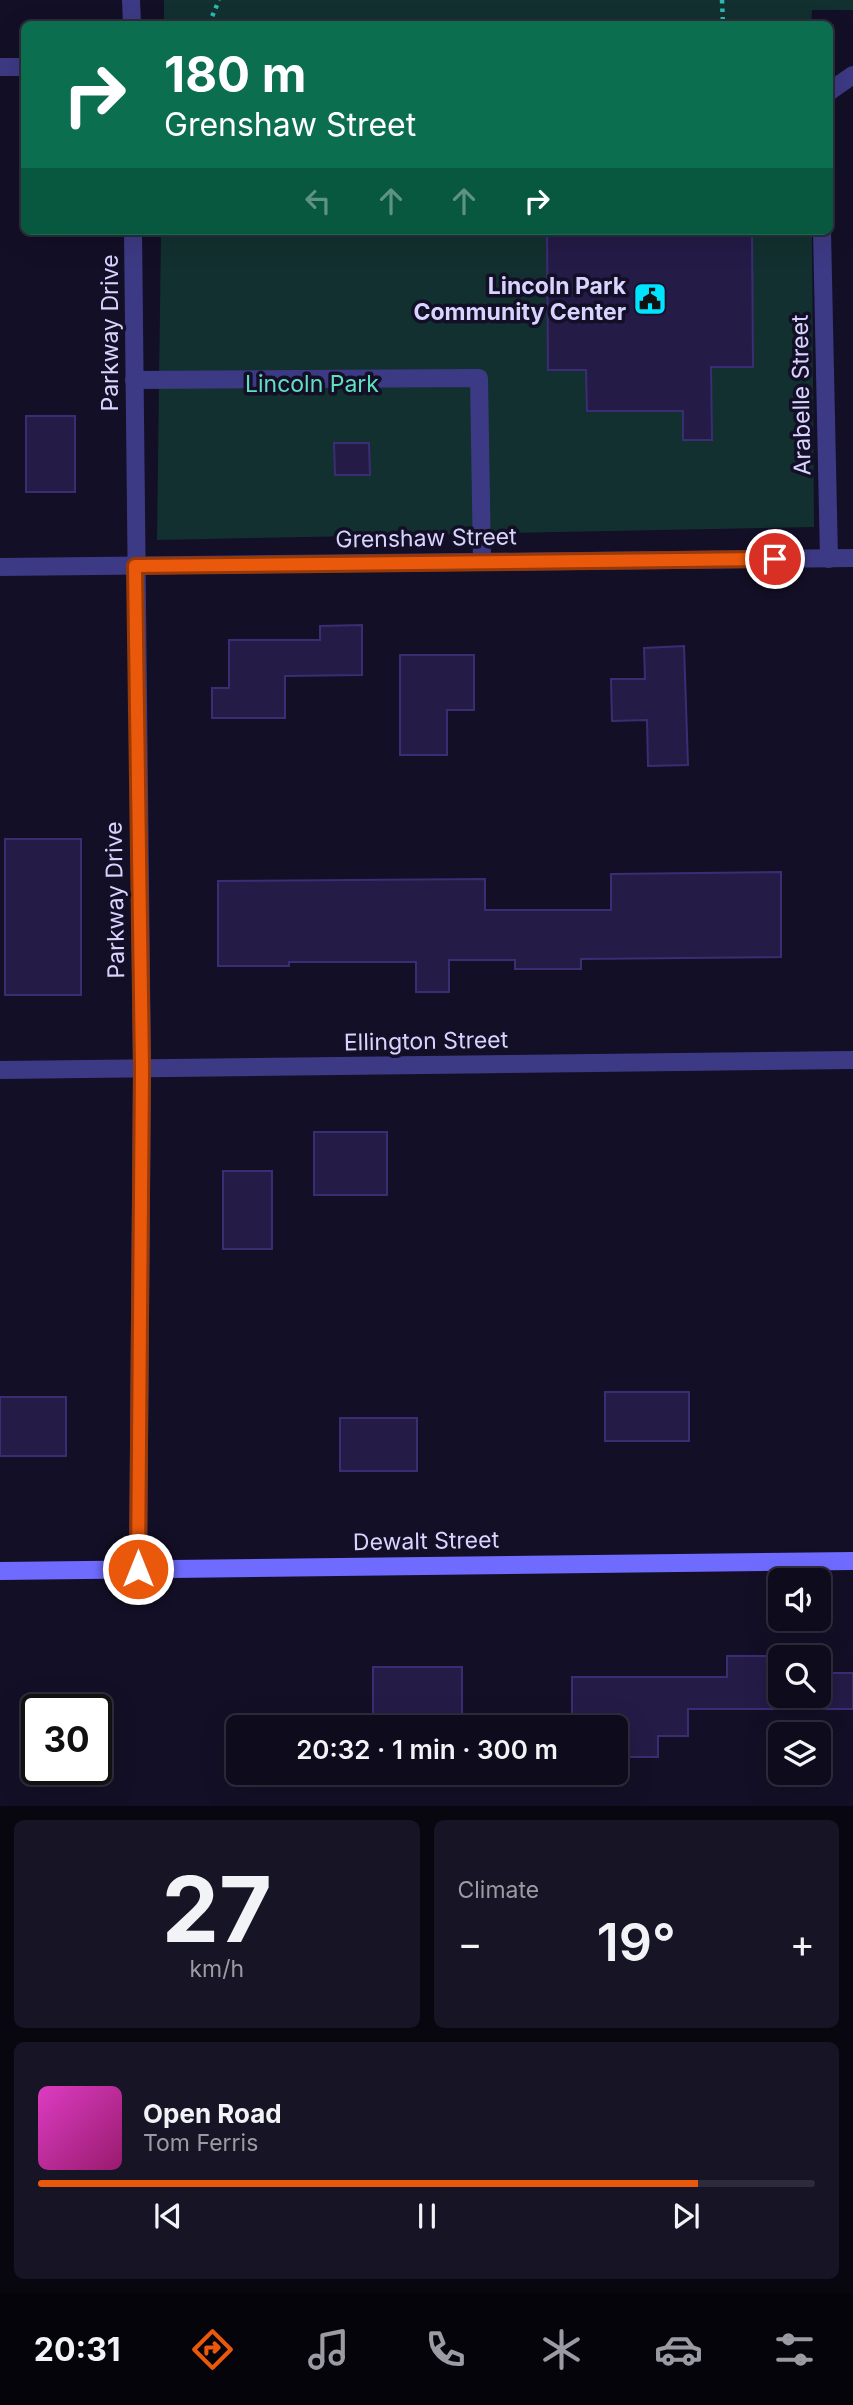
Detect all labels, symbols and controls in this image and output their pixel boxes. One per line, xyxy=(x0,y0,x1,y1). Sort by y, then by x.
text: 180 m xyxy=(164,45,306,104)
icon: right xyxy=(49,49,140,140)
text: Grenshaw Street xyxy=(164,105,416,144)
icon: left xyxy=(299,182,337,220)
icon: ahead xyxy=(372,182,410,220)
icon: ahead xyxy=(445,182,483,220)
icon: right xyxy=(518,182,556,220)
street label: Parkway Drive xyxy=(96,254,124,412)
place label: Lincoln Park Community Center xyxy=(414,272,627,326)
public building icon: Lincoln Park Community Center xyxy=(631,280,669,318)
street label: Arabelle Street xyxy=(786,314,816,476)
park label: Lincoln Park xyxy=(245,370,379,398)
street label: Grenshaw Street xyxy=(335,522,517,554)
pin xyxy=(745,529,805,589)
icon: arrive xyxy=(756,540,794,578)
street label: Parkway Drive xyxy=(100,821,130,979)
street label: Ellington Street xyxy=(344,1026,509,1056)
street label: Dewalt Street xyxy=(353,1526,500,1556)
position arrow xyxy=(101,1532,175,1606)
map controls xyxy=(768,1568,831,1785)
button: sound xyxy=(768,1568,831,1631)
button: search xyxy=(768,1645,831,1708)
speed limit sign: 30 xyxy=(21,1694,112,1785)
button: layers xyxy=(768,1722,831,1785)
text: 20:32 · 1 min · 300 m xyxy=(296,1734,558,1765)
text: 27 xyxy=(162,1854,272,1964)
text: Climate xyxy=(458,1876,539,1904)
text: 19° xyxy=(597,1911,676,1974)
text: − xyxy=(458,1920,483,1966)
text: + xyxy=(790,1920,815,1966)
text: km/h xyxy=(189,1955,244,1983)
text: Open Road xyxy=(143,2098,282,2129)
text: Tom Ferris xyxy=(143,2129,258,2157)
icon: previous xyxy=(149,2197,187,2235)
icon: pause xyxy=(408,2197,446,2235)
icon: next xyxy=(667,2197,705,2235)
icon: directions xyxy=(188,2325,237,2374)
icon: music xyxy=(304,2325,353,2374)
icon: phone xyxy=(421,2325,470,2374)
icon: climate xyxy=(537,2325,586,2374)
icon: car xyxy=(654,2325,703,2374)
icon: filters xyxy=(770,2325,819,2374)
text: 20:31 xyxy=(34,2330,121,2369)

